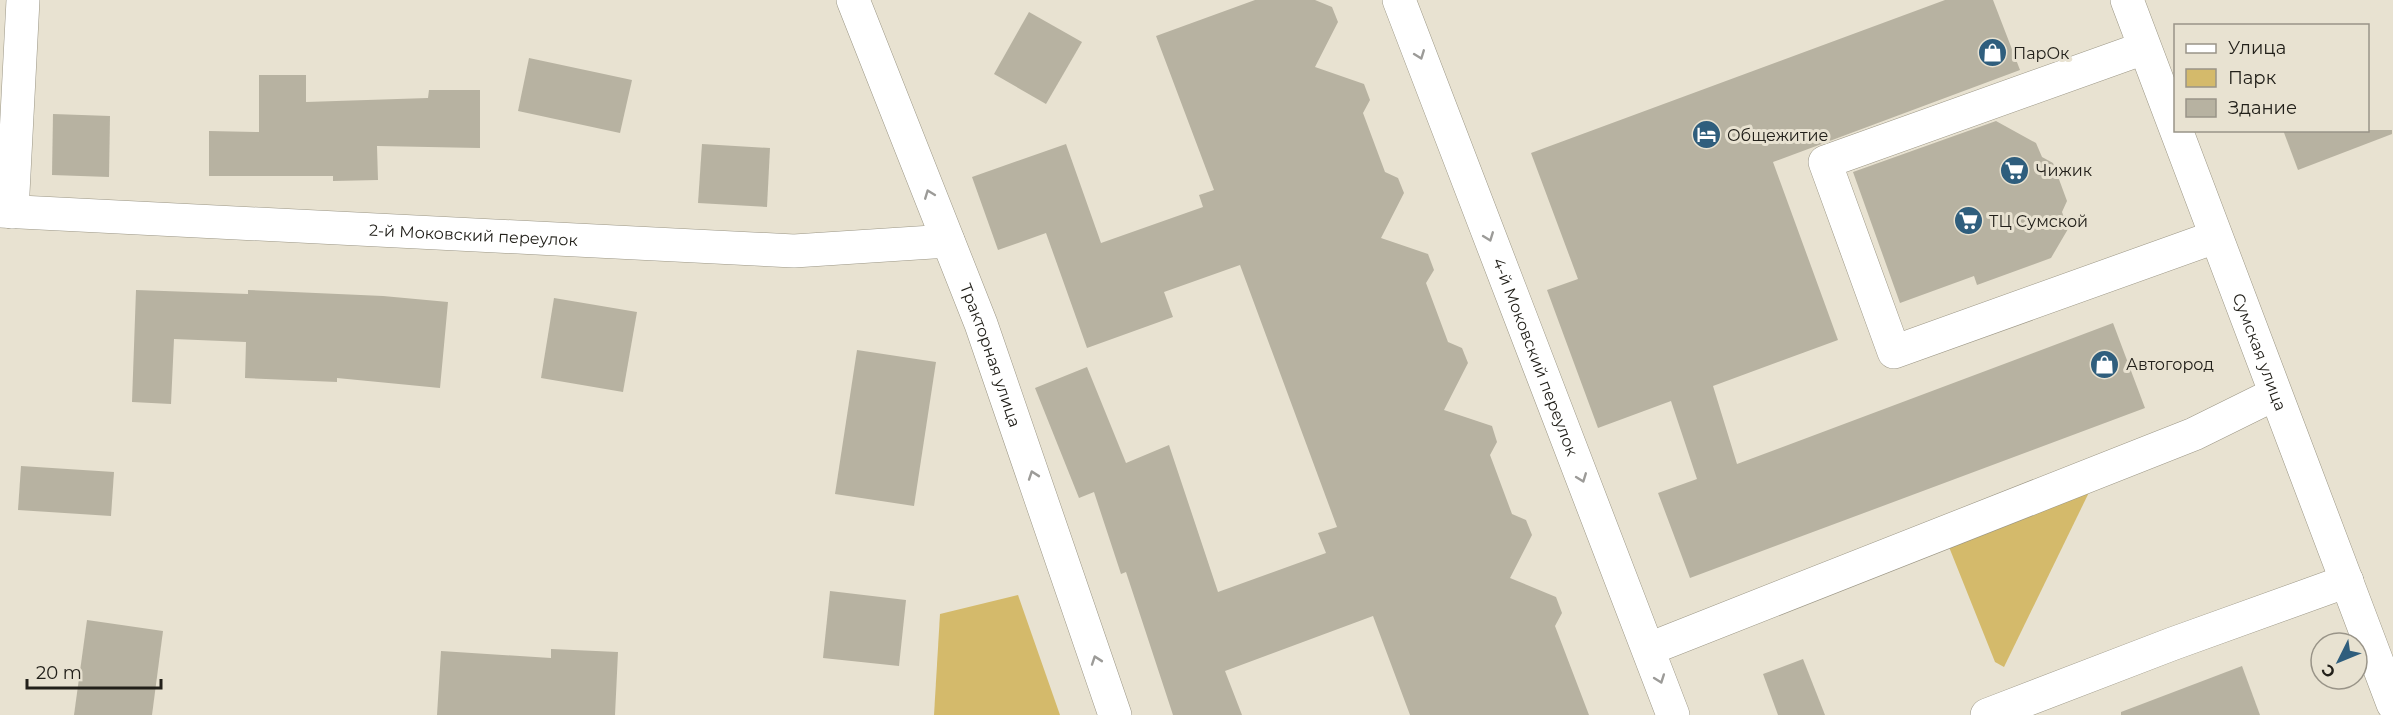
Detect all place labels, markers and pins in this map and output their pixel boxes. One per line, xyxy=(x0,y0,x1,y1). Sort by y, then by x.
shop icon: ПарОк xyxy=(1976,37,2008,69)
place label: ПарОк xyxy=(2013,44,2070,63)
hotel icon: Общежитие xyxy=(1690,119,1722,151)
place label: Общежитие xyxy=(1727,126,1828,145)
supermarket icon: Чижик xyxy=(1999,154,2031,186)
place label: Чижик xyxy=(2036,161,2093,180)
supermarket icon: ТЦ Сумской xyxy=(1952,205,1984,237)
place label: ТЦ Сумской xyxy=(1989,212,2088,231)
shop icon: Автогород xyxy=(2089,348,2121,380)
place label: Автогород xyxy=(2126,355,2214,374)

